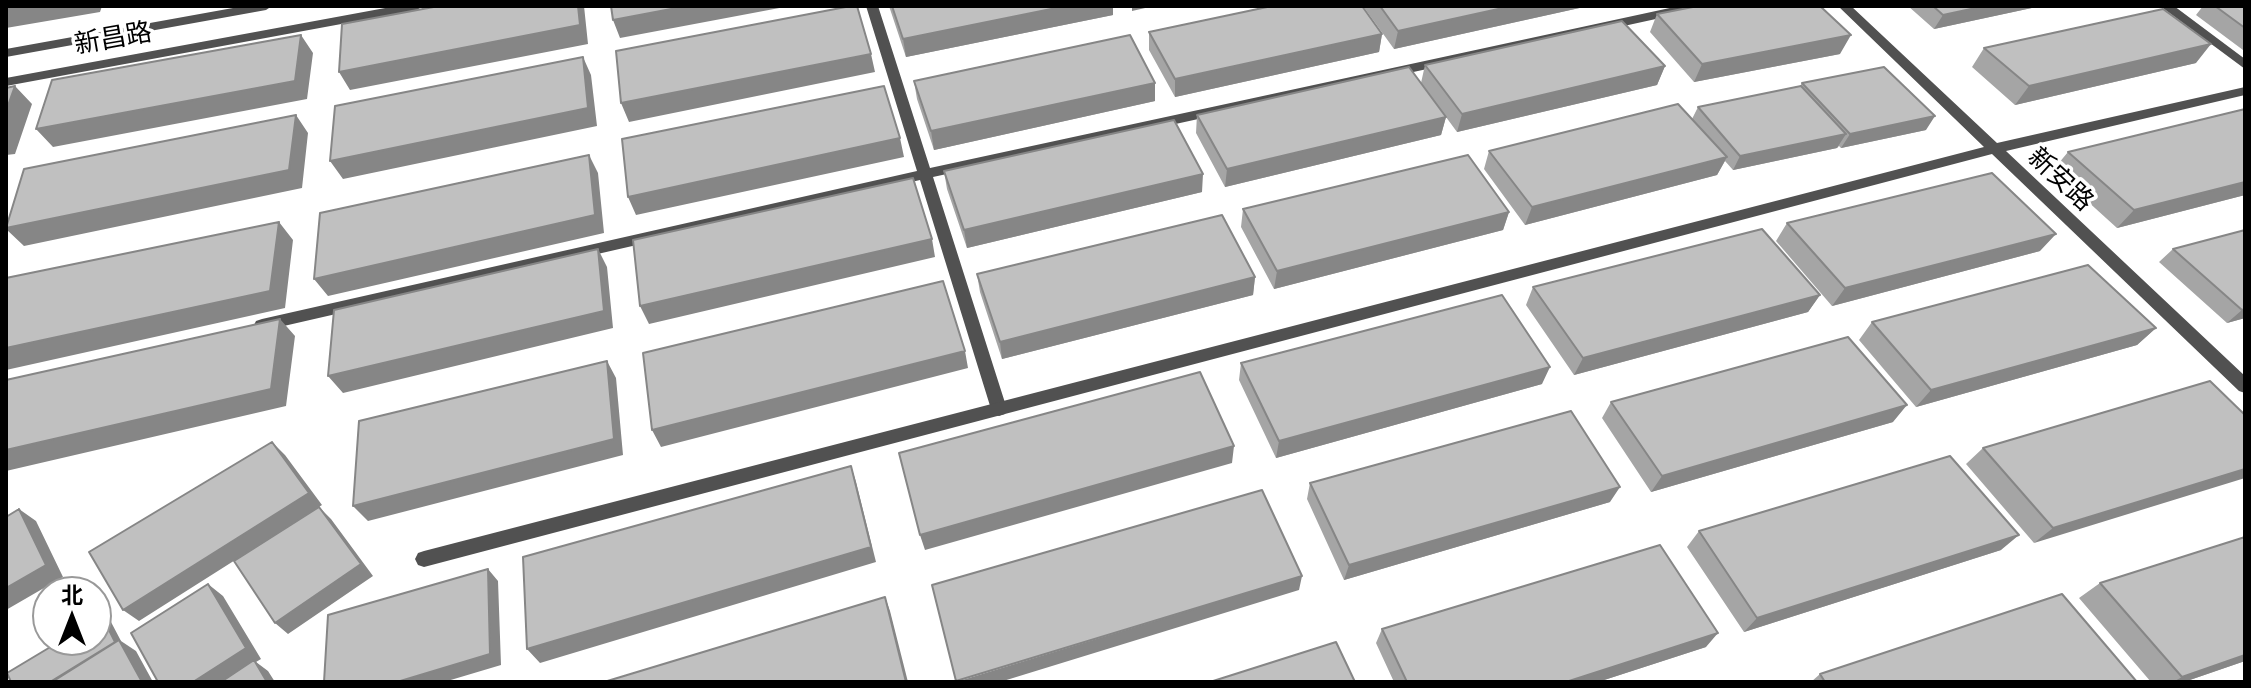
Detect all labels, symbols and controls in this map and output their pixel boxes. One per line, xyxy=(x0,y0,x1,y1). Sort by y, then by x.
street label: 新昌路 xyxy=(72,16,154,60)
street label: 新安路 xyxy=(2022,141,2100,217)
north arrow xyxy=(32,576,112,656)
text: 北 xyxy=(61,581,83,607)

